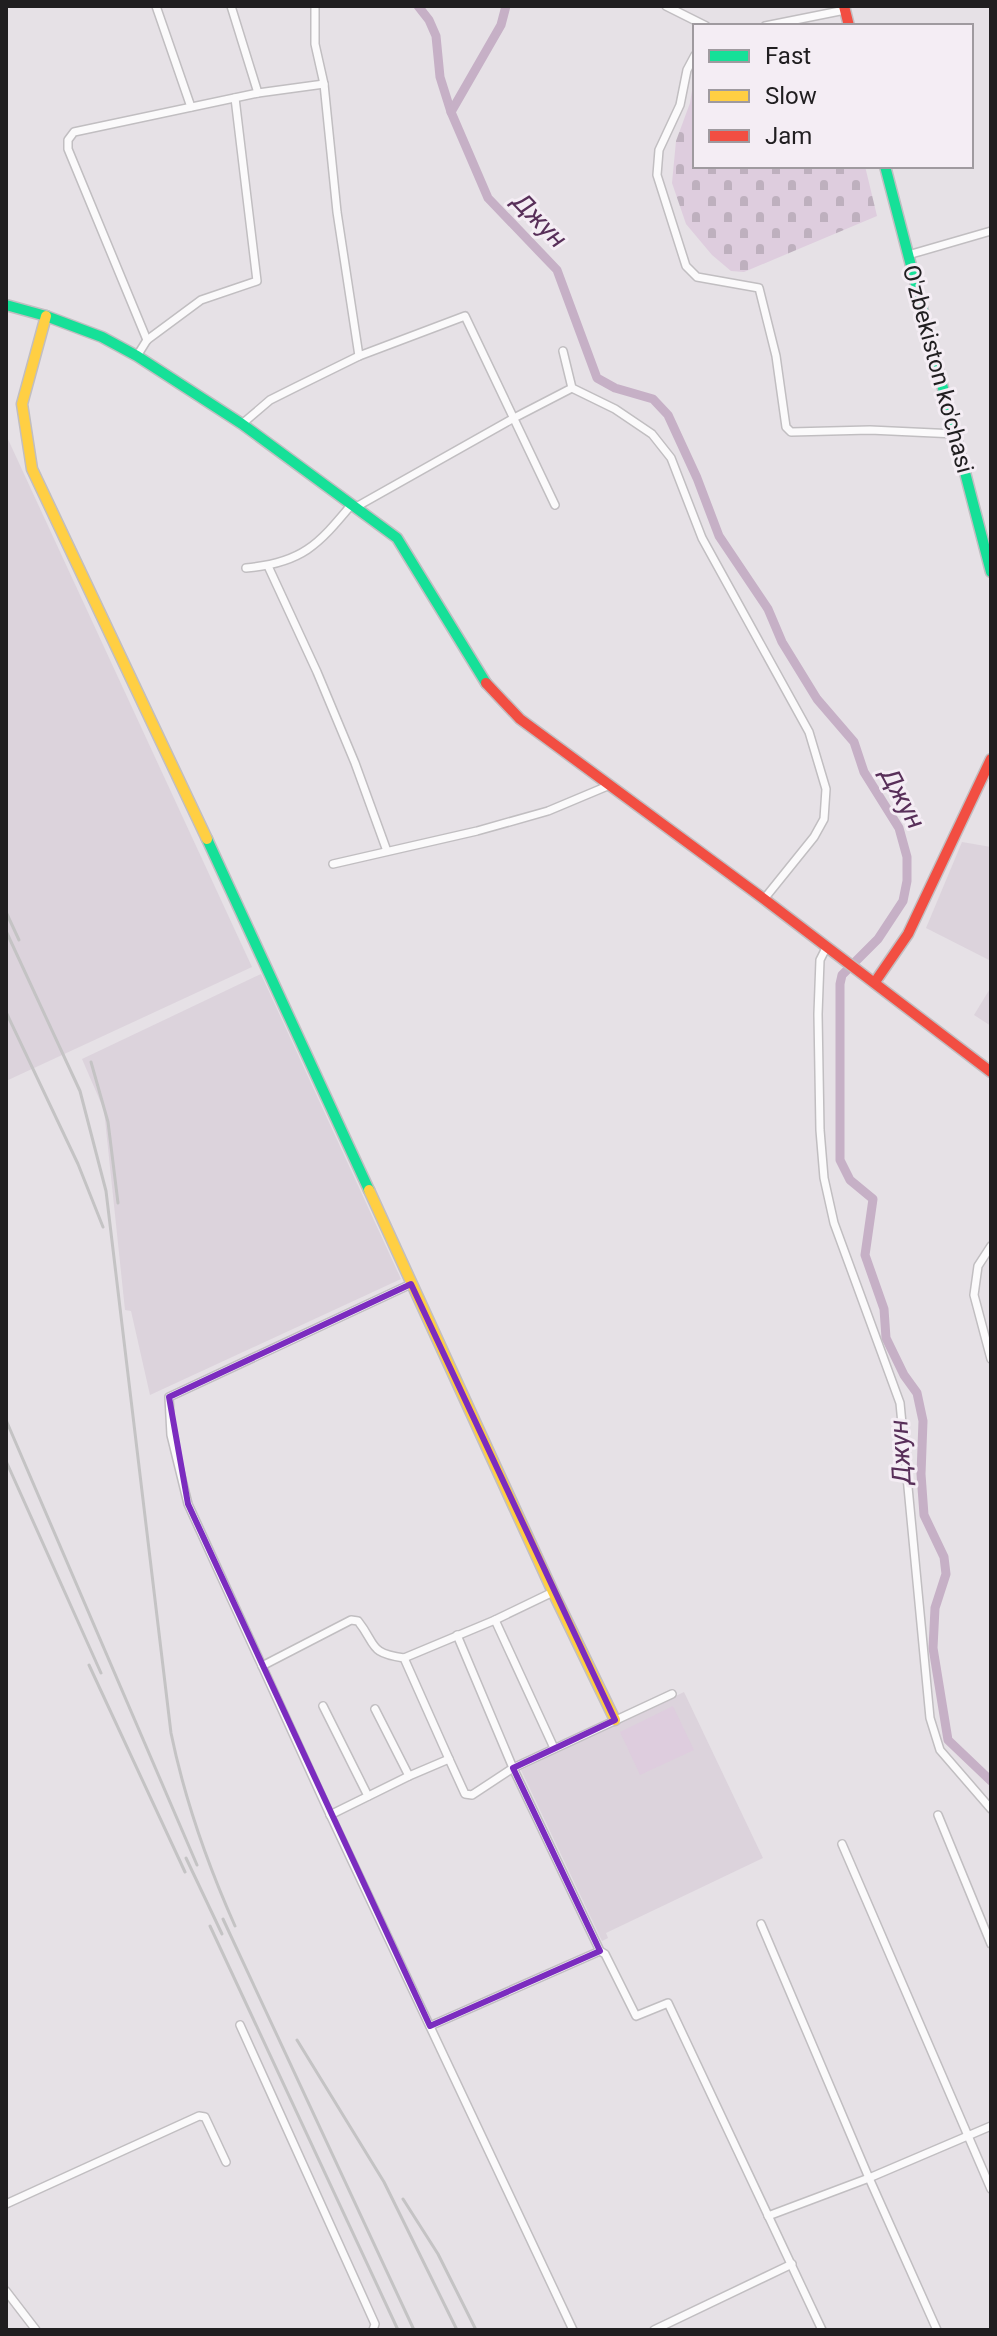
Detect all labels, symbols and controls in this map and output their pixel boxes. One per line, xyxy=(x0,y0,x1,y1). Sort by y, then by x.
legend xyxy=(693,24,973,168)
text: Fast xyxy=(765,42,811,70)
text: Slow xyxy=(765,82,817,110)
text: Jam xyxy=(765,122,812,150)
water label: Джун xyxy=(505,185,573,254)
street label: O'zbekiston ko'chasi xyxy=(897,262,979,476)
water label: Джун xyxy=(874,761,931,834)
water label: Джун xyxy=(883,1419,917,1487)

